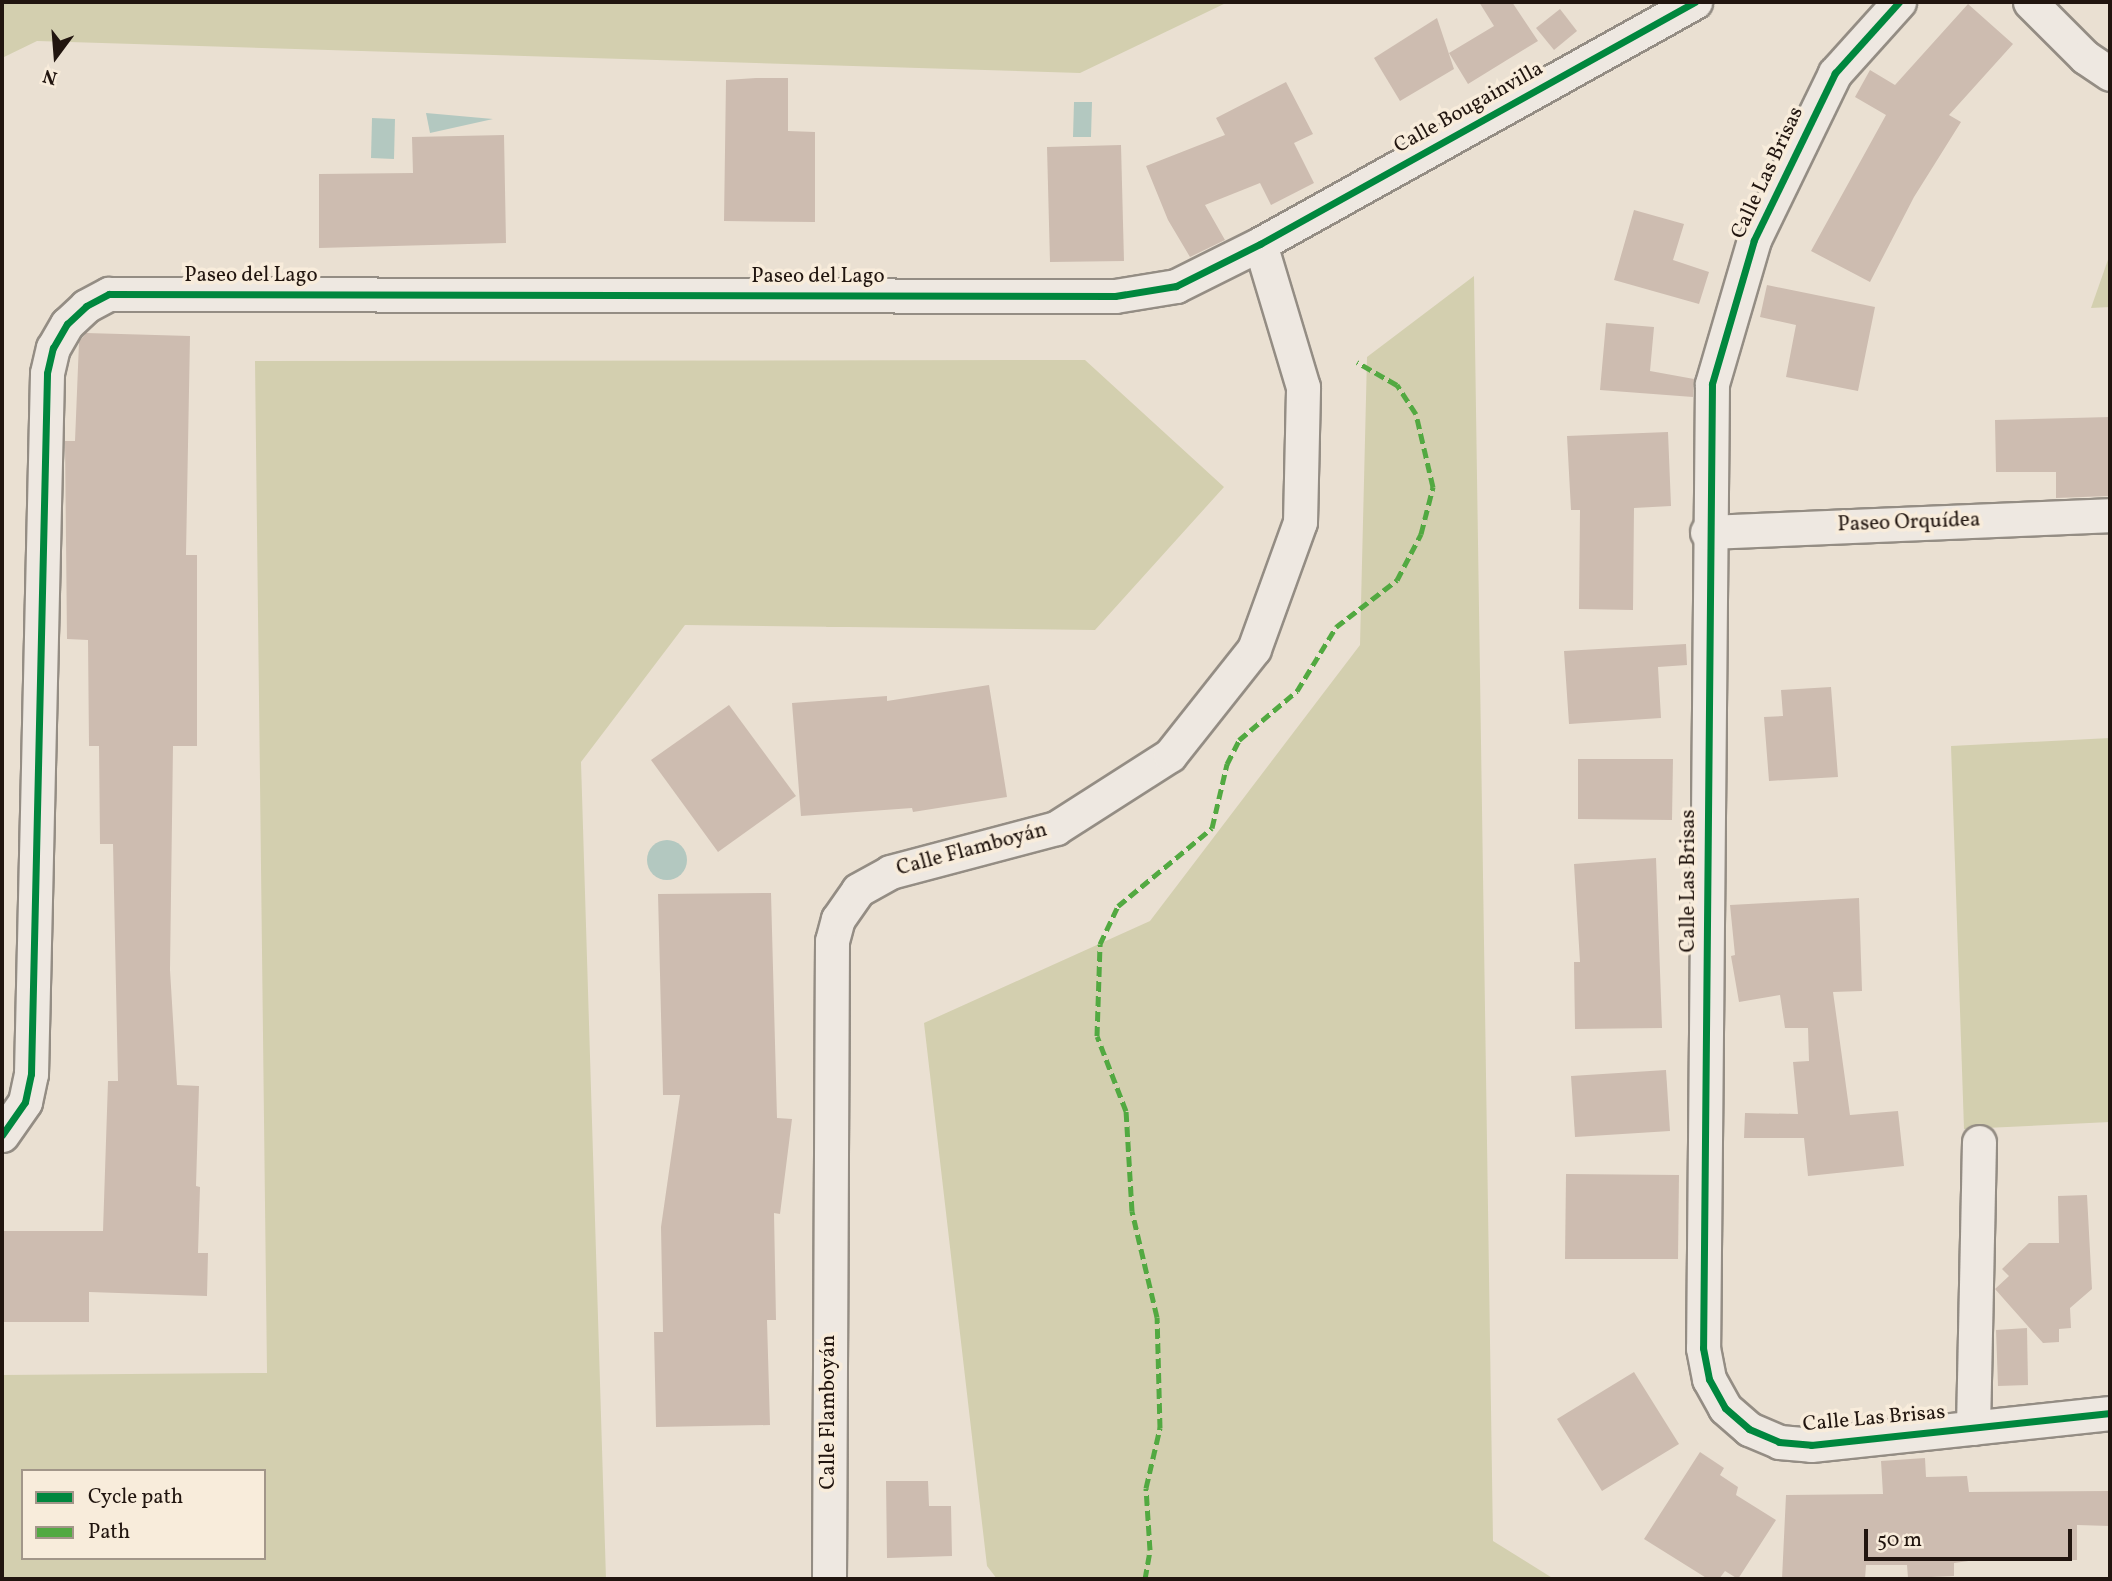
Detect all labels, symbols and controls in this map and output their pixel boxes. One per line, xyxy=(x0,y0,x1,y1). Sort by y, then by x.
north arrow xyxy=(21,21,91,91)
street label: Calle Bougainvilla xyxy=(1390,57,1548,159)
text: N xyxy=(40,62,60,91)
street label: Calle Las Brisas xyxy=(1726,103,1810,243)
street label: Paseo del Lago xyxy=(184,263,318,289)
street label: Paseo del Lago xyxy=(751,264,885,290)
street label: Paseo Orquídea xyxy=(1837,508,1981,538)
street label: Calle Las Brisas xyxy=(1676,810,1702,952)
street label: Calle Flamboyán xyxy=(894,818,1050,882)
street label: Calle Flamboyán xyxy=(816,1335,842,1489)
street label: Calle Las Brisas xyxy=(1802,1400,1946,1438)
legend xyxy=(21,1469,266,1560)
text: Cycle path xyxy=(88,1483,183,1512)
scale bar xyxy=(1867,1514,2075,1558)
text: Path xyxy=(88,1518,130,1547)
text: 50 m xyxy=(1877,1526,1922,1555)

